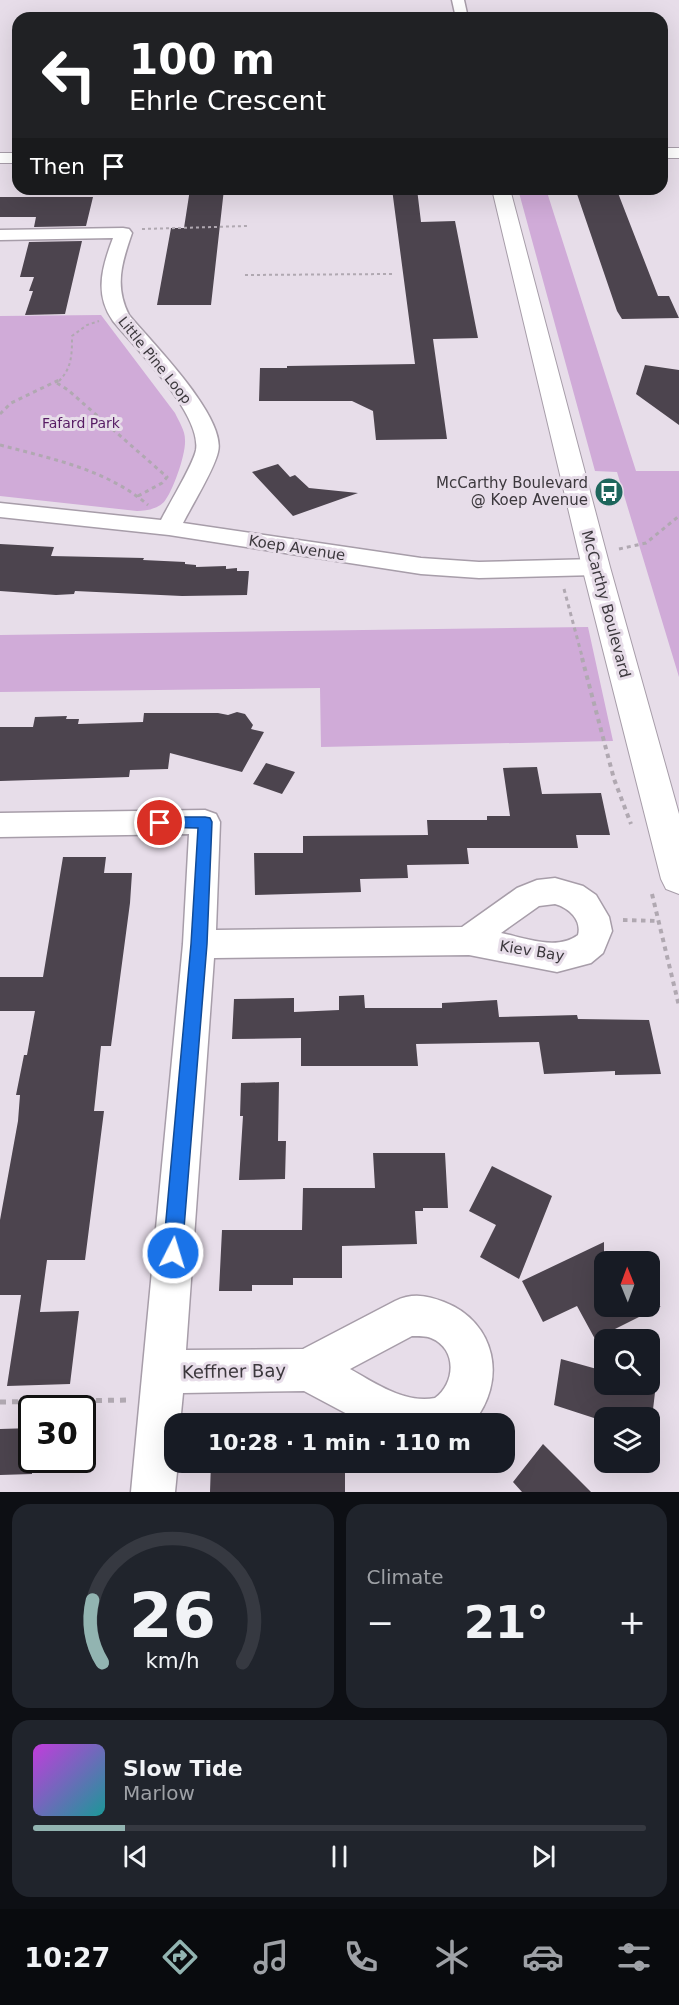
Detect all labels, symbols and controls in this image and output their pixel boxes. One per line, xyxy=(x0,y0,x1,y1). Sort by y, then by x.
text: 100 m xyxy=(129,35,275,84)
icon: left xyxy=(30,36,108,114)
text: Ehrle Crescent xyxy=(129,85,326,116)
icon: arrive xyxy=(97,150,130,183)
text: Then xyxy=(30,154,85,179)
street label: Little Pine Loop xyxy=(115,313,195,407)
park label: Fafard Park xyxy=(42,415,121,431)
place label: McCarthy Boulevard @ Koep Avenue xyxy=(436,474,588,509)
bus stop icon: McCarthy Boulevard @ Koep Avenue xyxy=(593,476,625,508)
street label: McCarthy Boulevard xyxy=(578,528,634,680)
street label: Koep Avenue xyxy=(247,531,347,565)
pin xyxy=(134,797,185,848)
icon: arrive xyxy=(143,806,176,839)
street label: Kiev Bay xyxy=(498,937,566,965)
position arrow xyxy=(141,1221,205,1285)
north arrow xyxy=(594,1251,660,1317)
map controls xyxy=(594,1251,660,1473)
button: search xyxy=(594,1329,660,1395)
street label: Keffner Bay xyxy=(182,1360,287,1382)
speed limit sign: 30 xyxy=(18,1395,96,1473)
button: layers xyxy=(594,1407,660,1473)
text: 10:28 · 1 min · 110 m xyxy=(208,1430,471,1455)
text: Climate xyxy=(367,1565,443,1589)
text: 26 xyxy=(129,1579,216,1652)
text: 21° xyxy=(464,1596,549,1649)
text: − xyxy=(367,1603,394,1642)
text: + xyxy=(618,1603,646,1642)
text: km/h xyxy=(146,1648,200,1673)
text: Slow Tide xyxy=(123,1756,243,1781)
text: Marlow xyxy=(123,1781,195,1805)
icon: previous xyxy=(119,1840,152,1873)
icon: pause xyxy=(323,1840,356,1873)
icon: next xyxy=(527,1840,560,1873)
icon: directions xyxy=(159,1936,201,1978)
icon: music xyxy=(250,1936,292,1978)
icon: phone xyxy=(340,1936,382,1978)
icon: climate xyxy=(431,1936,473,1978)
icon: car xyxy=(522,1936,564,1978)
icon: filters xyxy=(613,1936,655,1978)
text: 10:27 xyxy=(24,1942,110,1973)

